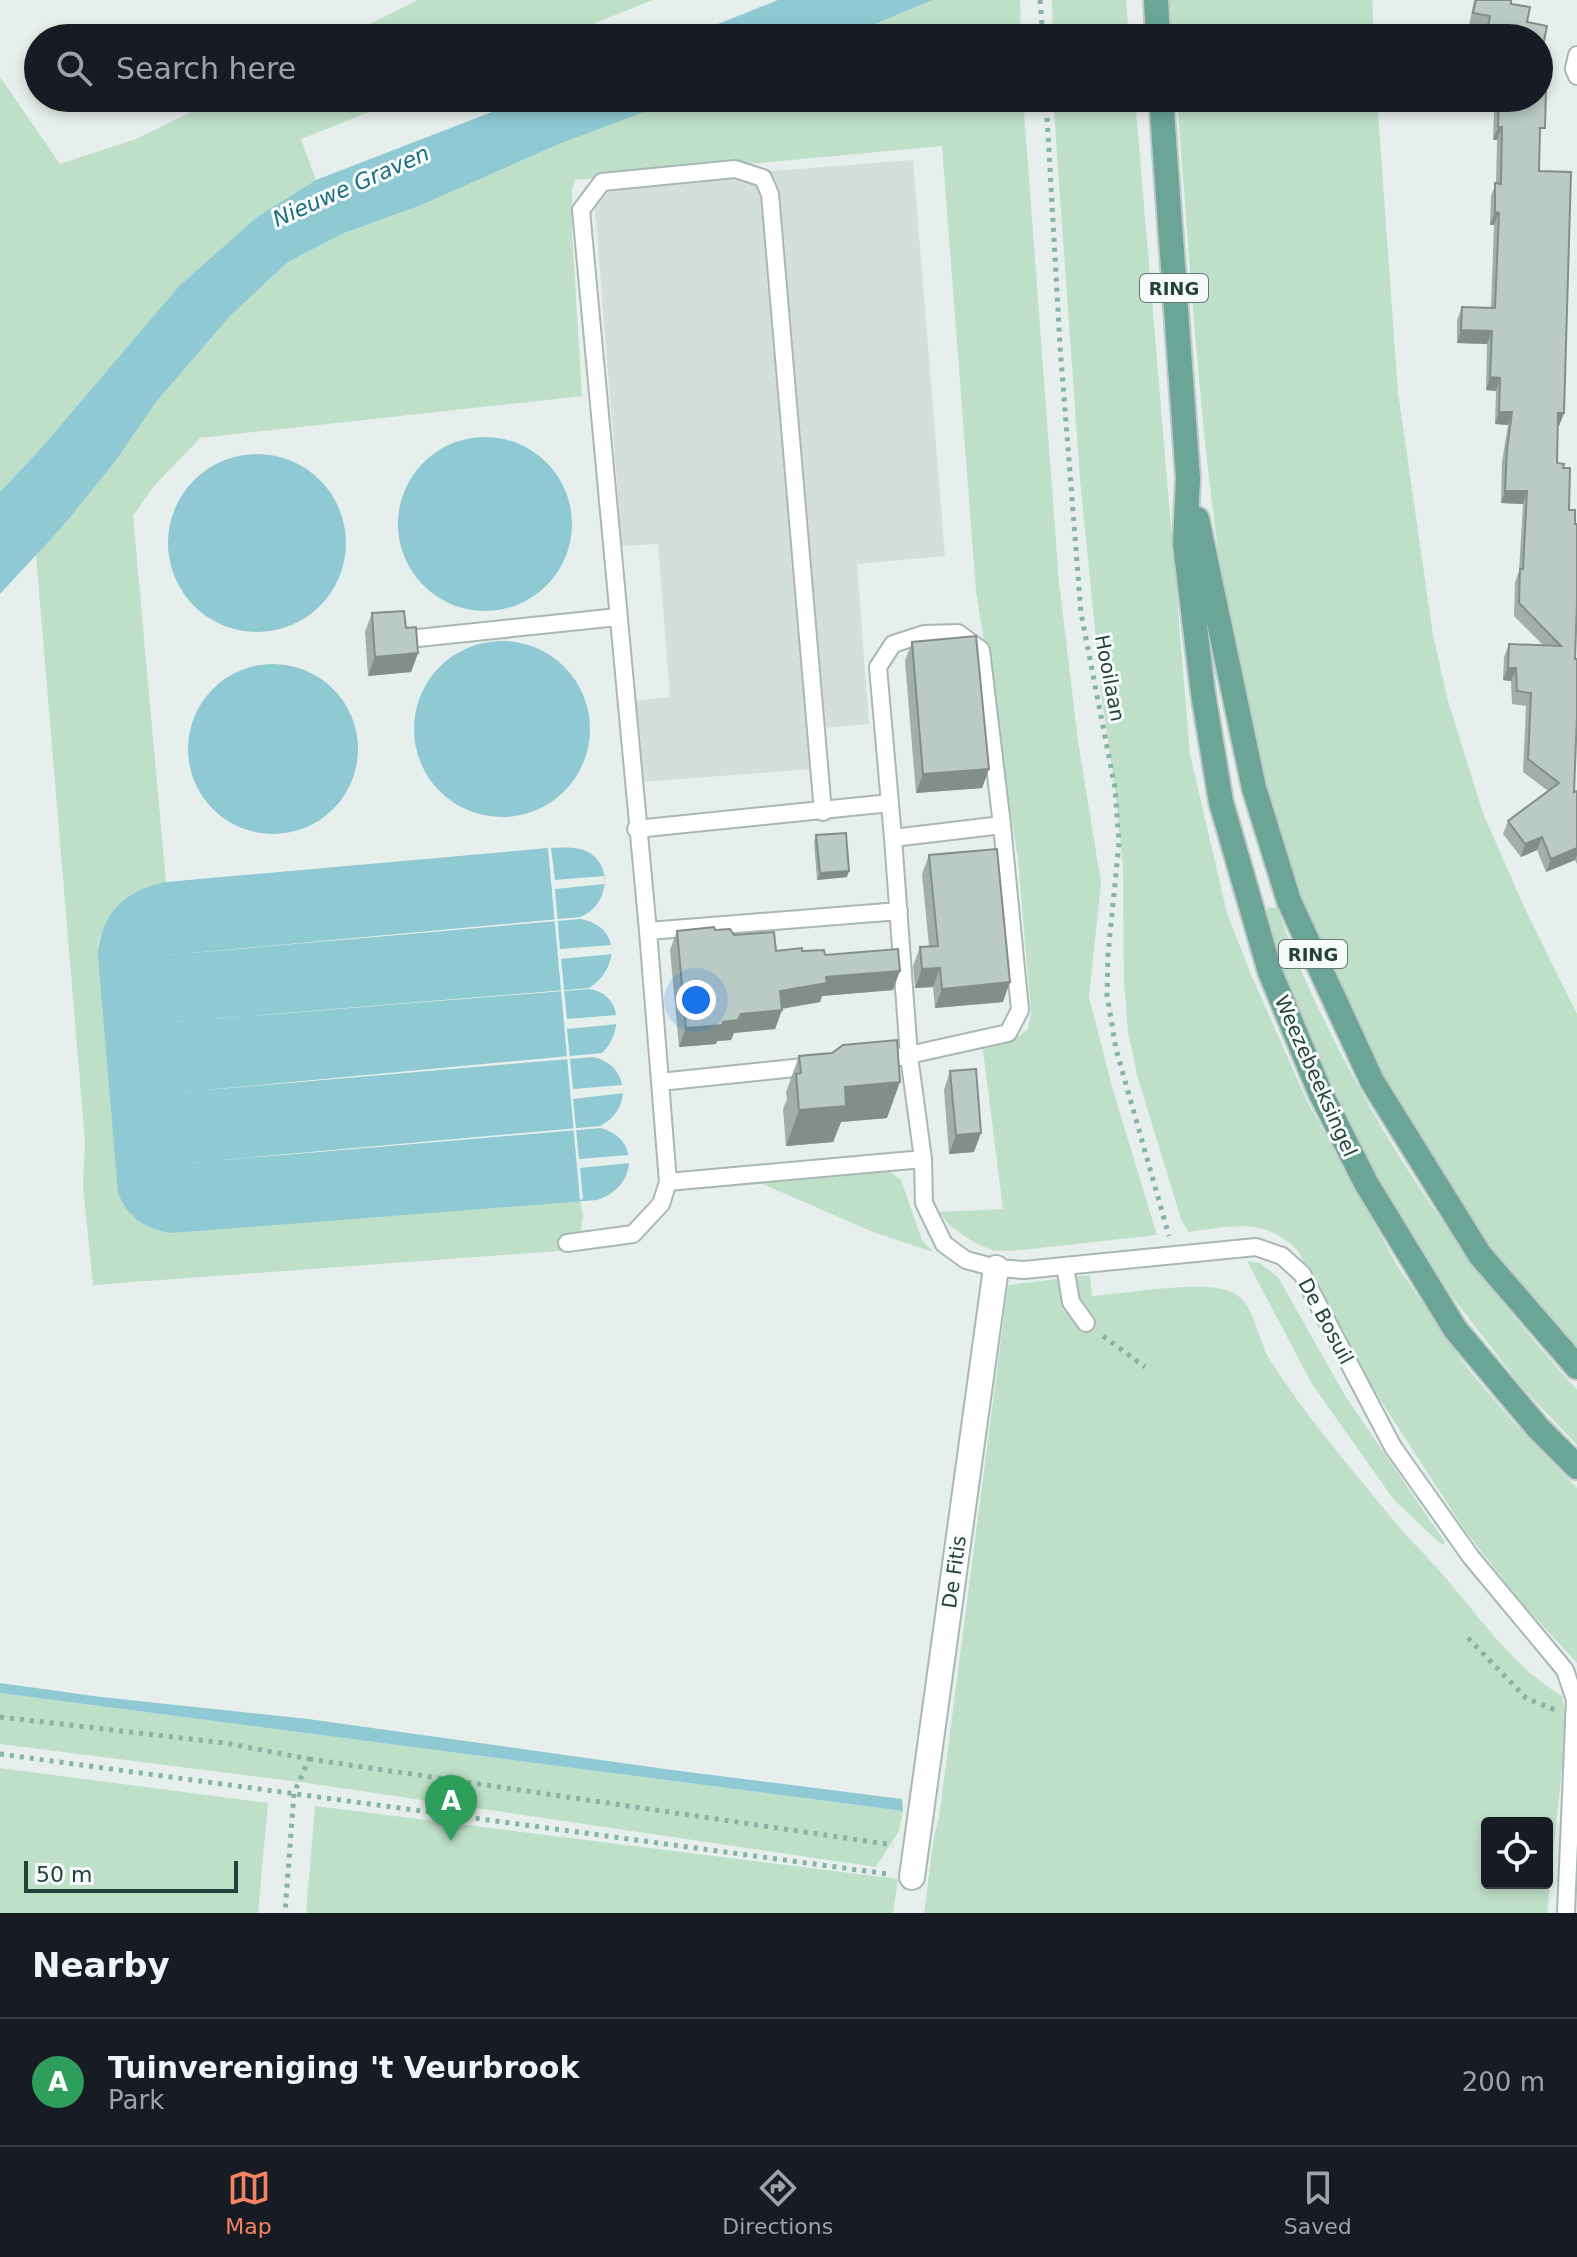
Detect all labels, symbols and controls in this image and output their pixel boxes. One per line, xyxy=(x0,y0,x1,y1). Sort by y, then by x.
search box xyxy=(24,24,1553,112)
icon: search xyxy=(52,46,96,90)
text: Search here xyxy=(116,51,296,86)
water label: Nieuwe Graven xyxy=(269,140,433,232)
road number: RING xyxy=(1140,274,1208,302)
street label: Hooilaan xyxy=(1090,633,1130,723)
road number: RING xyxy=(1279,940,1347,968)
your location xyxy=(676,980,716,1020)
street label: Weezebeeksingel xyxy=(1270,992,1362,1160)
street label: De Bosuil xyxy=(1293,1274,1359,1368)
street label: De Fitis xyxy=(937,1534,971,1610)
pin: A xyxy=(425,1775,477,1841)
map controls xyxy=(1481,1817,1553,1889)
button: locate xyxy=(1481,1817,1553,1889)
scale bar xyxy=(24,1857,238,1893)
text: 50 m xyxy=(36,1862,92,1887)
text: Nearby xyxy=(32,1945,170,1985)
text: Tuinvereniging 't Veurbrook xyxy=(108,2050,579,2085)
text: A xyxy=(48,2067,68,2097)
text: 200 m xyxy=(1462,2067,1545,2097)
text: Park xyxy=(108,2085,164,2115)
tab: Map xyxy=(225,2166,272,2239)
tab: Directions xyxy=(722,2166,833,2239)
tab: Saved xyxy=(1284,2166,1352,2239)

